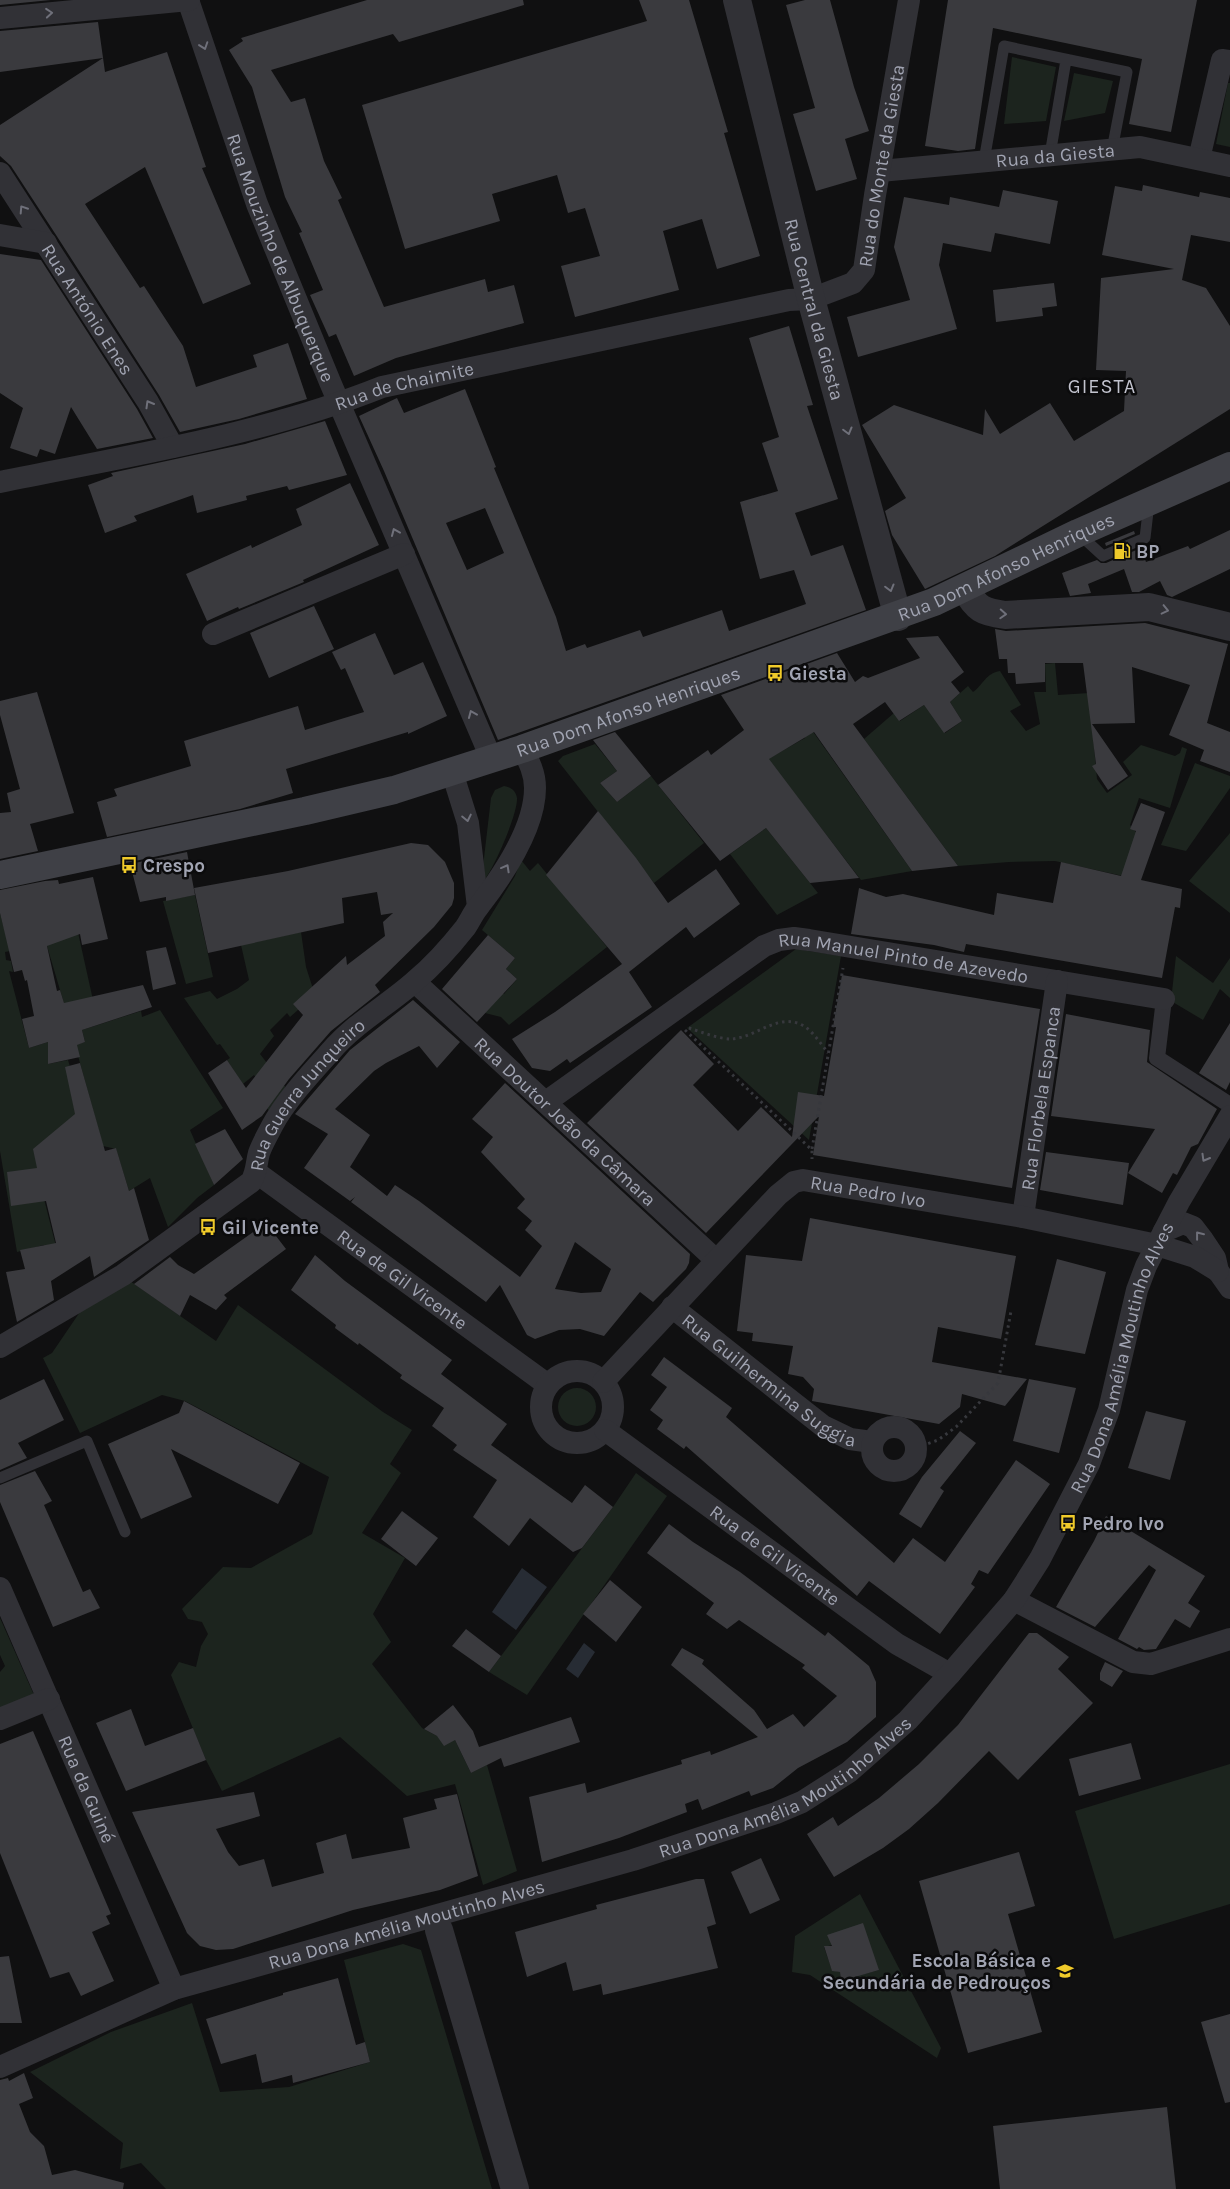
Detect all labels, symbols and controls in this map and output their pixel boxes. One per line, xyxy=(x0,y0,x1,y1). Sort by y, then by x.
one-way arrow xyxy=(45,8,53,19)
one-way arrow xyxy=(198,42,208,50)
street label: Rua do Monte da Giesta xyxy=(855,63,910,269)
street label: Rua Mouzinho de Albuquerque xyxy=(222,131,339,385)
street label: Rua da Giesta xyxy=(995,139,1116,172)
one-way arrow xyxy=(20,205,30,214)
street label: Rua Central da Giesta xyxy=(780,217,848,403)
street label: Rua António Enes xyxy=(37,240,138,379)
street label: Rua de Chaimite xyxy=(332,358,476,416)
district label: GIESTA xyxy=(1068,375,1136,398)
one-way arrow xyxy=(146,401,156,410)
one-way arrow xyxy=(842,426,853,435)
street label: Rua Dom Afonso Henriques xyxy=(895,508,1118,626)
one-way arrow xyxy=(390,528,401,537)
fuel station icon: BP xyxy=(1112,541,1132,561)
place label: BP xyxy=(1136,541,1159,563)
one-way arrow xyxy=(884,583,895,592)
one-way arrow xyxy=(1160,604,1169,615)
one-way arrow xyxy=(999,608,1007,619)
street label: Rua Dom Afonso Henriques xyxy=(513,662,743,762)
bus stop icon: Giesta xyxy=(765,663,785,683)
place label: Giesta xyxy=(789,663,847,685)
one-way arrow xyxy=(468,710,478,718)
one-way arrow xyxy=(461,814,472,823)
bus stop icon: Crespo xyxy=(119,855,139,875)
place label: Crespo xyxy=(143,855,205,877)
one-way arrow xyxy=(500,864,510,873)
street label: Rua Manuel Pinto de Azevedo xyxy=(777,928,1030,988)
street label: Rua Florbela Espanca xyxy=(1017,1005,1065,1192)
street label: Rua Guerra Junqueiro xyxy=(246,1014,370,1173)
street label: Rua Doutor João da Câmara xyxy=(470,1033,660,1211)
one-way arrow xyxy=(1202,1152,1212,1161)
street label: Rua Pedro Ivo xyxy=(809,1171,927,1212)
bus stop icon: Gil Vicente xyxy=(198,1217,218,1237)
place label: Gil Vicente xyxy=(222,1217,319,1239)
street label: Rua Dona Amélia Moutinho Alves xyxy=(1066,1218,1179,1497)
street label: Rua de Gil Vicente xyxy=(332,1225,471,1335)
one-way arrow xyxy=(1196,1231,1205,1241)
street label: Rua Guilhermina Suggia xyxy=(677,1309,857,1452)
street label: Rua de Gil Vicente xyxy=(705,1501,844,1610)
bus stop icon: Pedro Ivo xyxy=(1058,1513,1078,1533)
place label: Pedro Ivo xyxy=(1082,1513,1164,1535)
street label: Rua Dona Amélia Moutinho Alves xyxy=(656,1712,916,1863)
street label: Rua da Guiné xyxy=(53,1732,119,1846)
street label: Rua Dona Amélia Moutinho Alves xyxy=(266,1875,547,1974)
place label: Escola Básica e Secundária de Pedrouços xyxy=(822,1950,1051,1994)
school or university icon: Escola Básica e Secundária de Pedrouços xyxy=(1055,1961,1075,1981)

